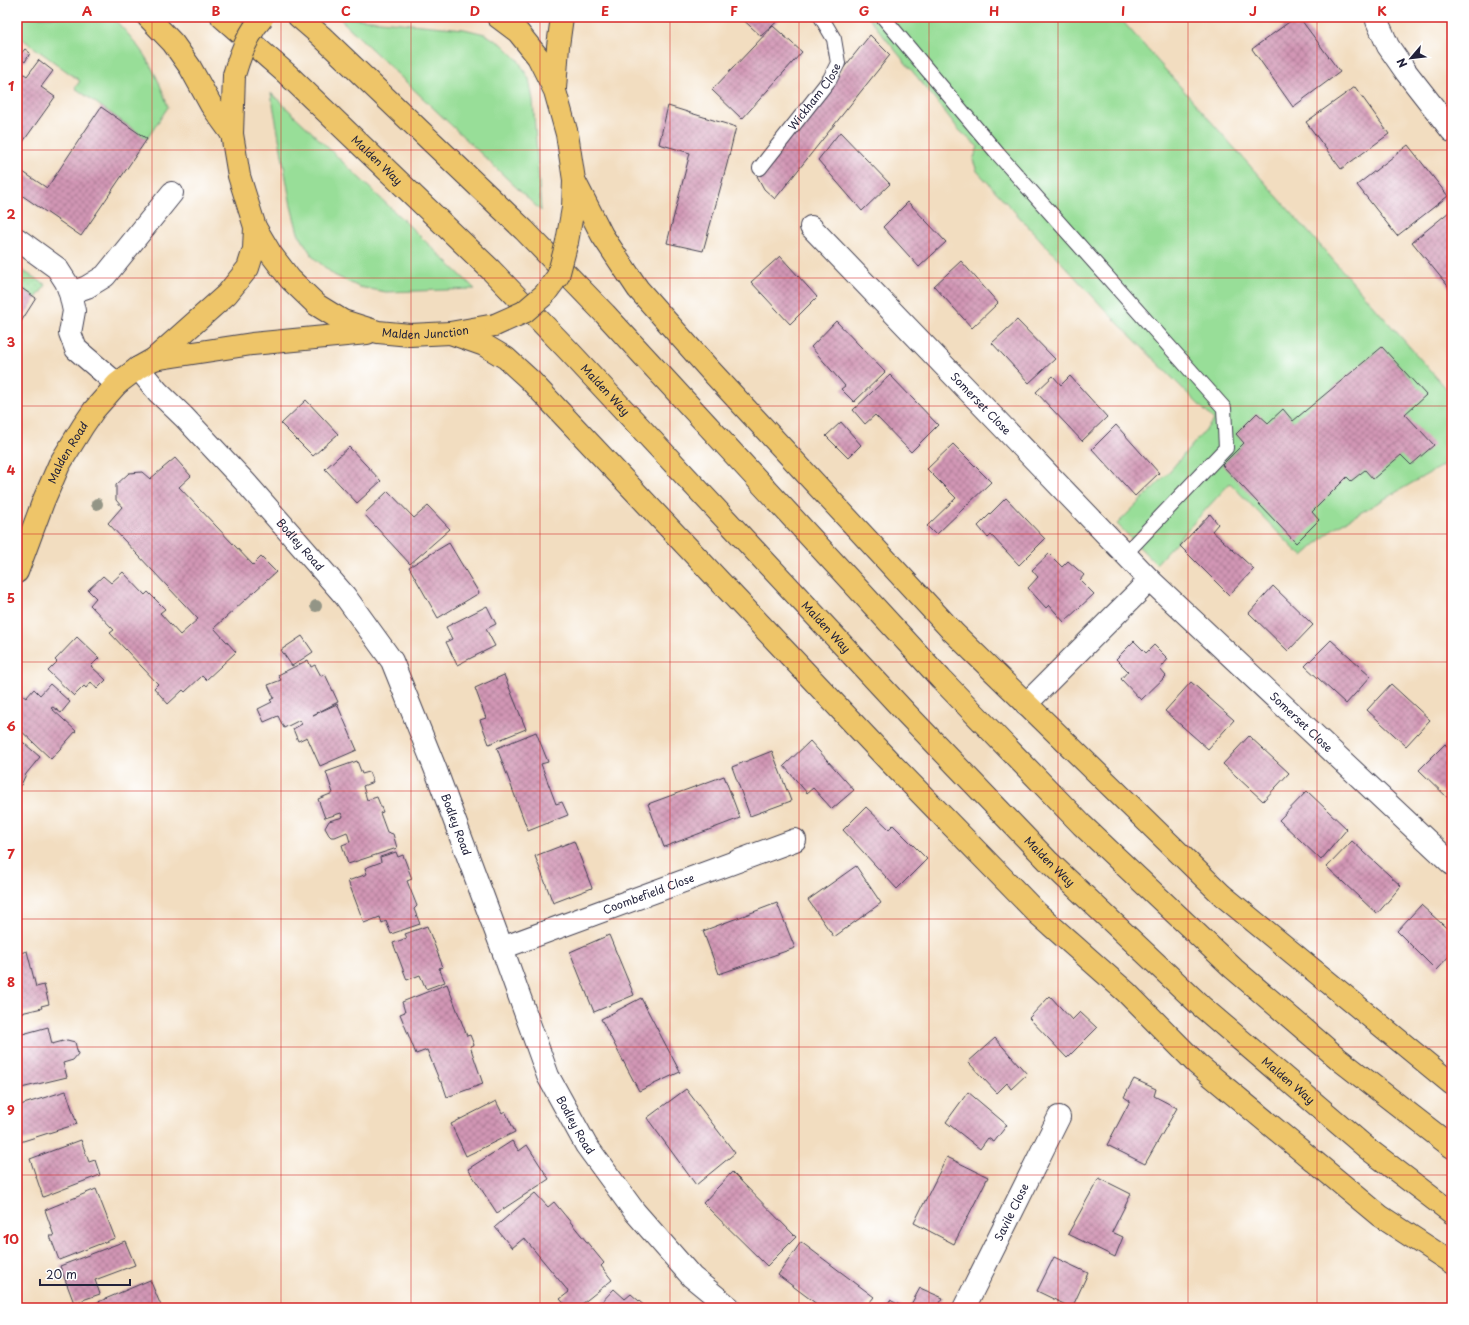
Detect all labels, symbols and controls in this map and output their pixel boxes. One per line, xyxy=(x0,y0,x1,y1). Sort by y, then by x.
text: A xyxy=(82,1,92,20)
text: B xyxy=(212,1,221,20)
text: C xyxy=(341,1,351,20)
text: D xyxy=(470,1,480,20)
text: E xyxy=(601,1,609,20)
text: F xyxy=(730,1,738,20)
text: G xyxy=(859,1,869,20)
text: H xyxy=(989,1,999,20)
text: I xyxy=(1121,1,1125,20)
text: J xyxy=(1249,1,1257,20)
text: K xyxy=(1377,1,1387,20)
north arrow xyxy=(1391,38,1431,78)
text: N xyxy=(1392,55,1411,71)
street label: Wickham Close xyxy=(784,60,845,134)
text: 1 xyxy=(8,76,14,95)
street label: Malden Way xyxy=(348,131,407,189)
text: 2 xyxy=(6,204,16,223)
street label: Malden Junction xyxy=(381,321,470,343)
text: 3 xyxy=(7,332,16,351)
street label: Malden Way xyxy=(577,360,634,419)
street label: Somerset Close xyxy=(947,368,1015,438)
street label: Malden Road xyxy=(43,418,92,486)
text: 4 xyxy=(7,460,16,479)
street label: Bodley Road xyxy=(273,515,328,574)
text: 5 xyxy=(7,588,15,607)
street label: Malden Way xyxy=(798,597,855,656)
street label: Somerset Close xyxy=(1266,688,1337,756)
text: 6 xyxy=(6,716,16,735)
street label: Bodley Road xyxy=(437,791,476,858)
street label: Malden Way xyxy=(1021,832,1079,890)
text: 7 xyxy=(7,844,15,863)
street label: Coombefield Close xyxy=(600,869,697,918)
text: 8 xyxy=(7,972,15,991)
street label: Malden Way xyxy=(1258,1053,1319,1108)
street label: Bodley Road xyxy=(553,1093,599,1158)
text: 9 xyxy=(7,1100,15,1119)
street label: Savile Close xyxy=(990,1180,1033,1244)
text: 10 xyxy=(3,1229,19,1248)
scale bar xyxy=(40,1261,130,1287)
text: 20 m xyxy=(46,1265,77,1283)

